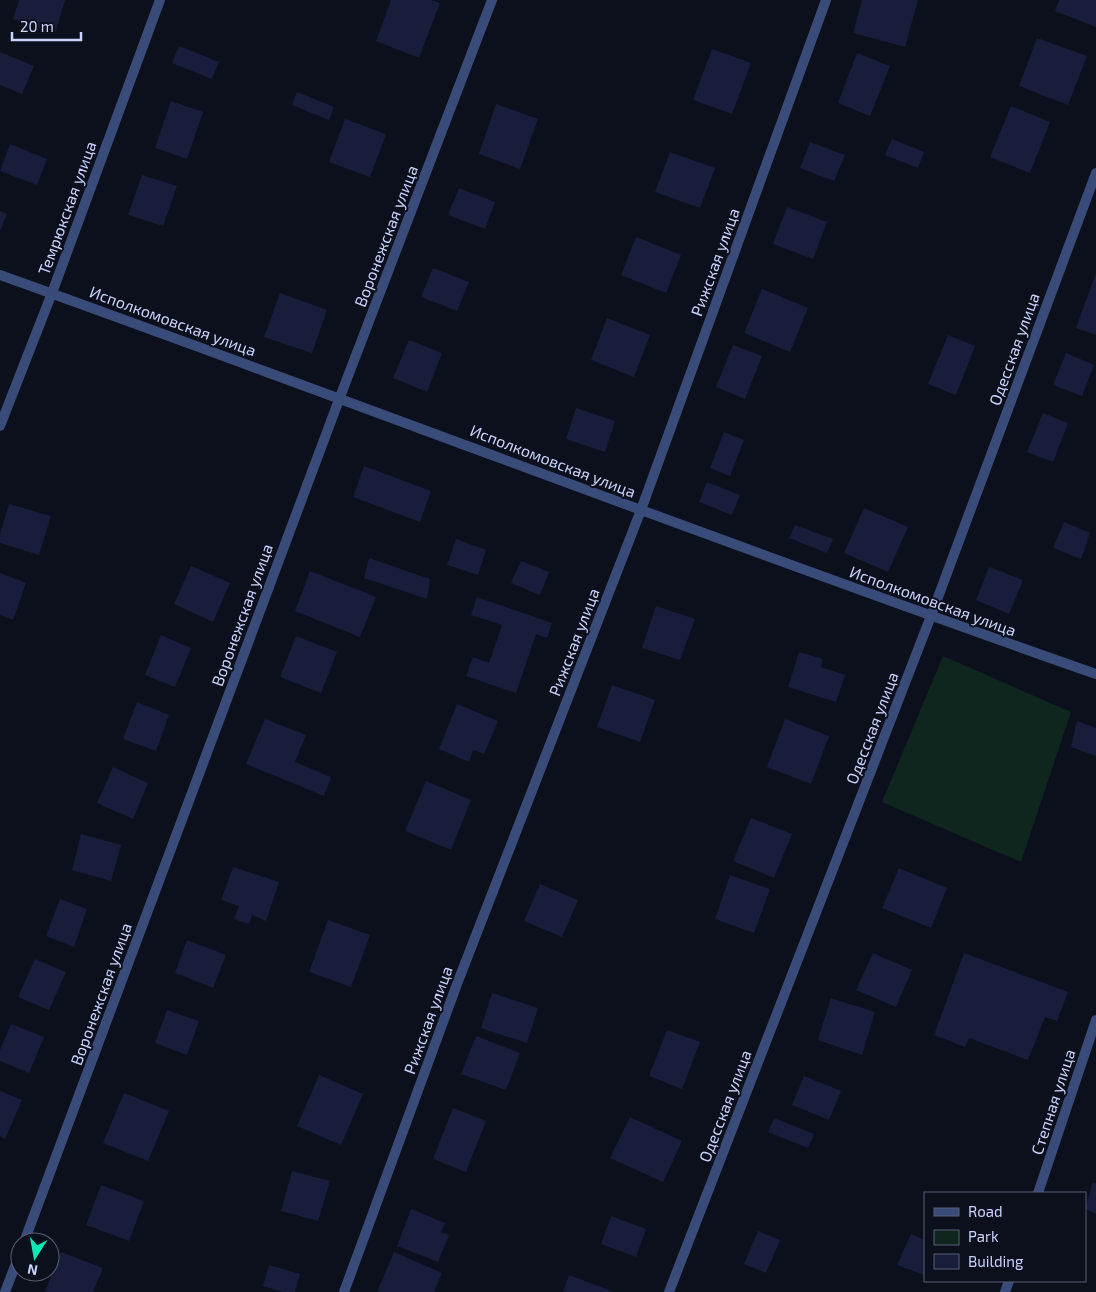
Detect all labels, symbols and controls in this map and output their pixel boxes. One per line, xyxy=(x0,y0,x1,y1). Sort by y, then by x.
scale bar xyxy=(12,10,81,42)
text: 20 m xyxy=(20,17,54,35)
street label: Темрюкская улица xyxy=(34,138,100,278)
street label: Воронежская улица xyxy=(350,162,422,310)
street label: Рижская улица xyxy=(686,205,744,319)
street label: Исполкомовская улица xyxy=(87,282,259,360)
street label: Одесская улица xyxy=(984,290,1044,408)
street label: Исполкомовская улица xyxy=(467,420,639,502)
street label: Воронежская улица xyxy=(207,541,277,689)
street label: Исполкомовская улица xyxy=(847,562,1019,640)
street label: Рижская улица xyxy=(544,585,604,699)
street label: Одесская улица xyxy=(841,669,903,787)
street label: Воронежская улица xyxy=(66,920,136,1068)
street label: Рижская улица xyxy=(399,963,457,1077)
street label: Одесская улица xyxy=(694,1047,756,1165)
street label: Степная улица xyxy=(1027,1047,1079,1157)
legend xyxy=(924,1192,1086,1282)
text: Road xyxy=(968,1202,1003,1220)
text: Park xyxy=(968,1227,999,1245)
north arrow xyxy=(10,1232,60,1282)
text: Building xyxy=(968,1252,1024,1270)
text: N xyxy=(26,1261,39,1280)

